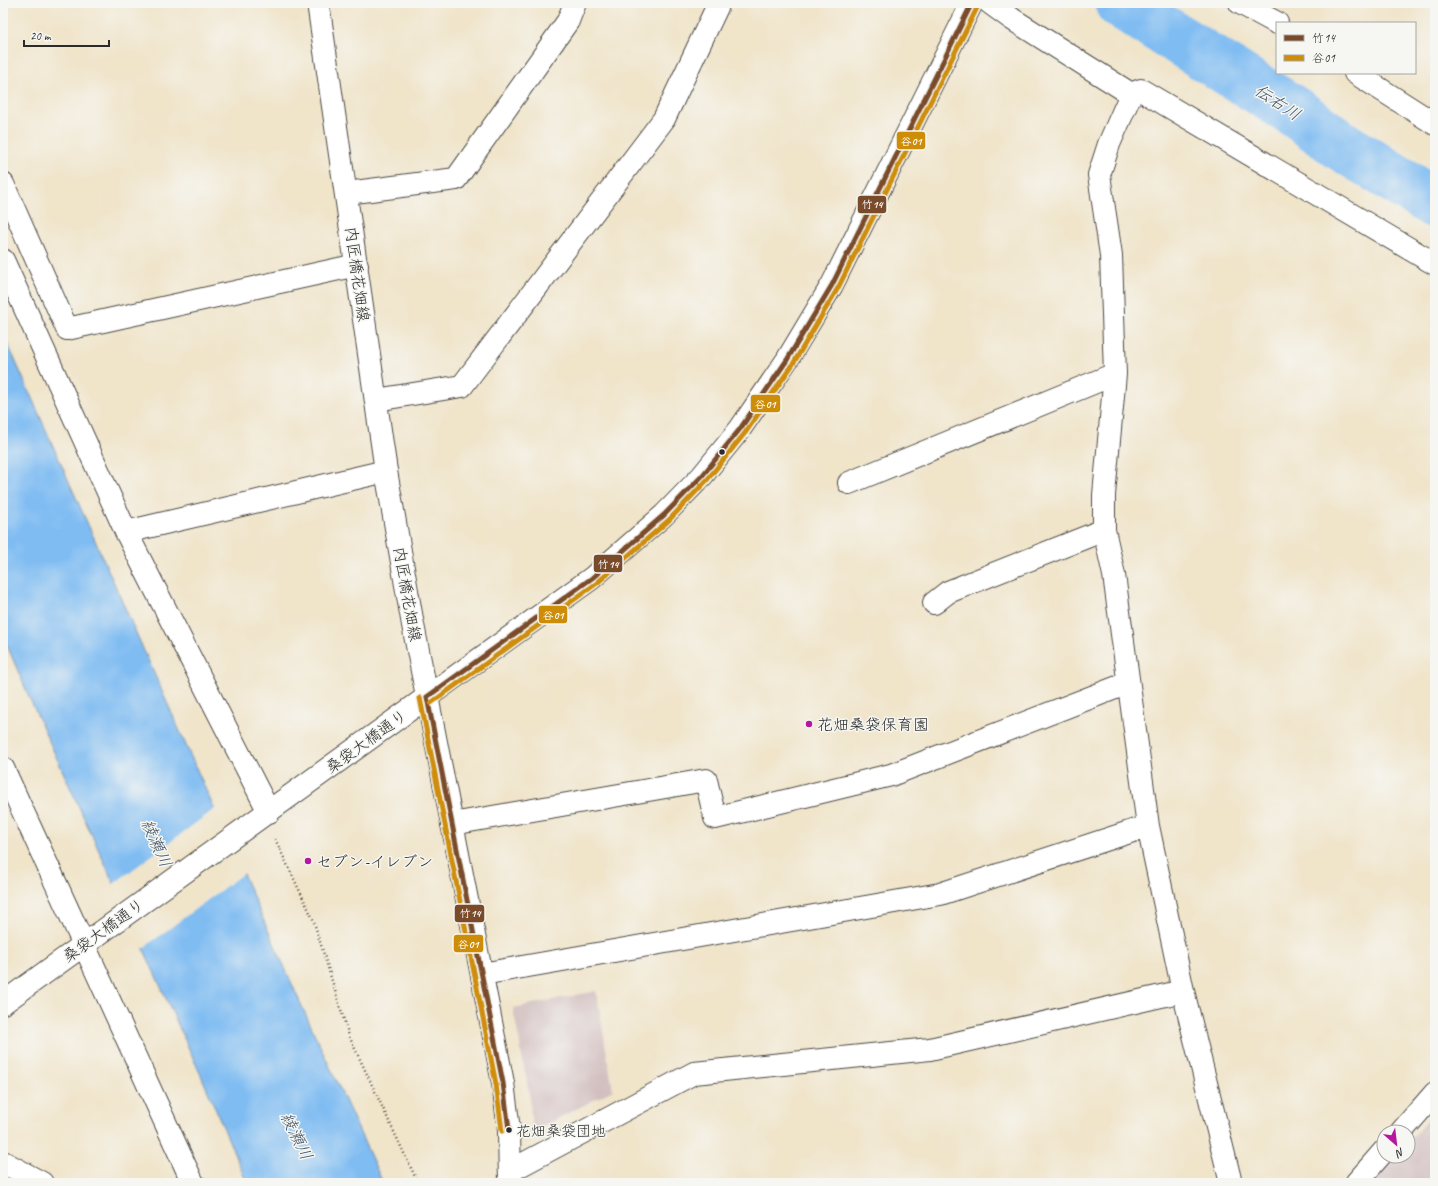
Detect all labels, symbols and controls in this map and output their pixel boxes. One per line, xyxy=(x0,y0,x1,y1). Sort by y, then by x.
scale bar xyxy=(24,22,109,48)
legend xyxy=(1276,22,1416,74)
text: 20 m xyxy=(30,28,52,44)
text: 竹14 xyxy=(1312,30,1336,46)
text: 谷01 xyxy=(1312,50,1335,66)
water label: 伝右川 xyxy=(1251,80,1305,125)
line badge: 谷01 xyxy=(896,131,926,150)
text: 谷01 xyxy=(901,134,922,148)
line badge: 竹14 xyxy=(857,195,887,214)
text: 竹14 xyxy=(862,197,884,211)
street label: 内匠橋花畑線 xyxy=(340,225,374,323)
line badge: 谷01 xyxy=(750,394,781,413)
text: 谷01 xyxy=(755,397,776,411)
unlabelled marker xyxy=(717,447,727,457)
street label: 内匠橋花畑線 xyxy=(389,545,425,643)
line badge: 竹14 xyxy=(593,554,623,573)
text: 竹14 xyxy=(598,557,620,571)
line badge: 谷01 xyxy=(538,605,568,624)
text: 谷01 xyxy=(543,608,564,622)
street label: 桑袋大橋通り xyxy=(322,706,411,778)
place label: 花畑桑袋保育園 xyxy=(817,715,929,735)
marker: 花畑桑袋保育園 xyxy=(804,719,814,729)
water label: 綾瀬川 xyxy=(137,816,177,871)
place label: セブン-イレブン xyxy=(316,852,433,872)
marker: セブン-イレブン xyxy=(303,856,313,866)
street label: 桑袋大橋通り xyxy=(59,895,148,967)
line badge: 竹14 xyxy=(454,904,485,923)
text: 竹14 xyxy=(460,906,482,920)
line badge: 谷01 xyxy=(453,934,484,953)
text: 谷01 xyxy=(458,937,479,951)
water label: 綾瀬川 xyxy=(276,1109,317,1164)
place label: 花畑桑袋団地 xyxy=(516,1122,606,1141)
north arrow xyxy=(1376,1124,1416,1164)
marker: 花畑桑袋団地 xyxy=(504,1125,514,1135)
text: N xyxy=(1392,1145,1407,1162)

